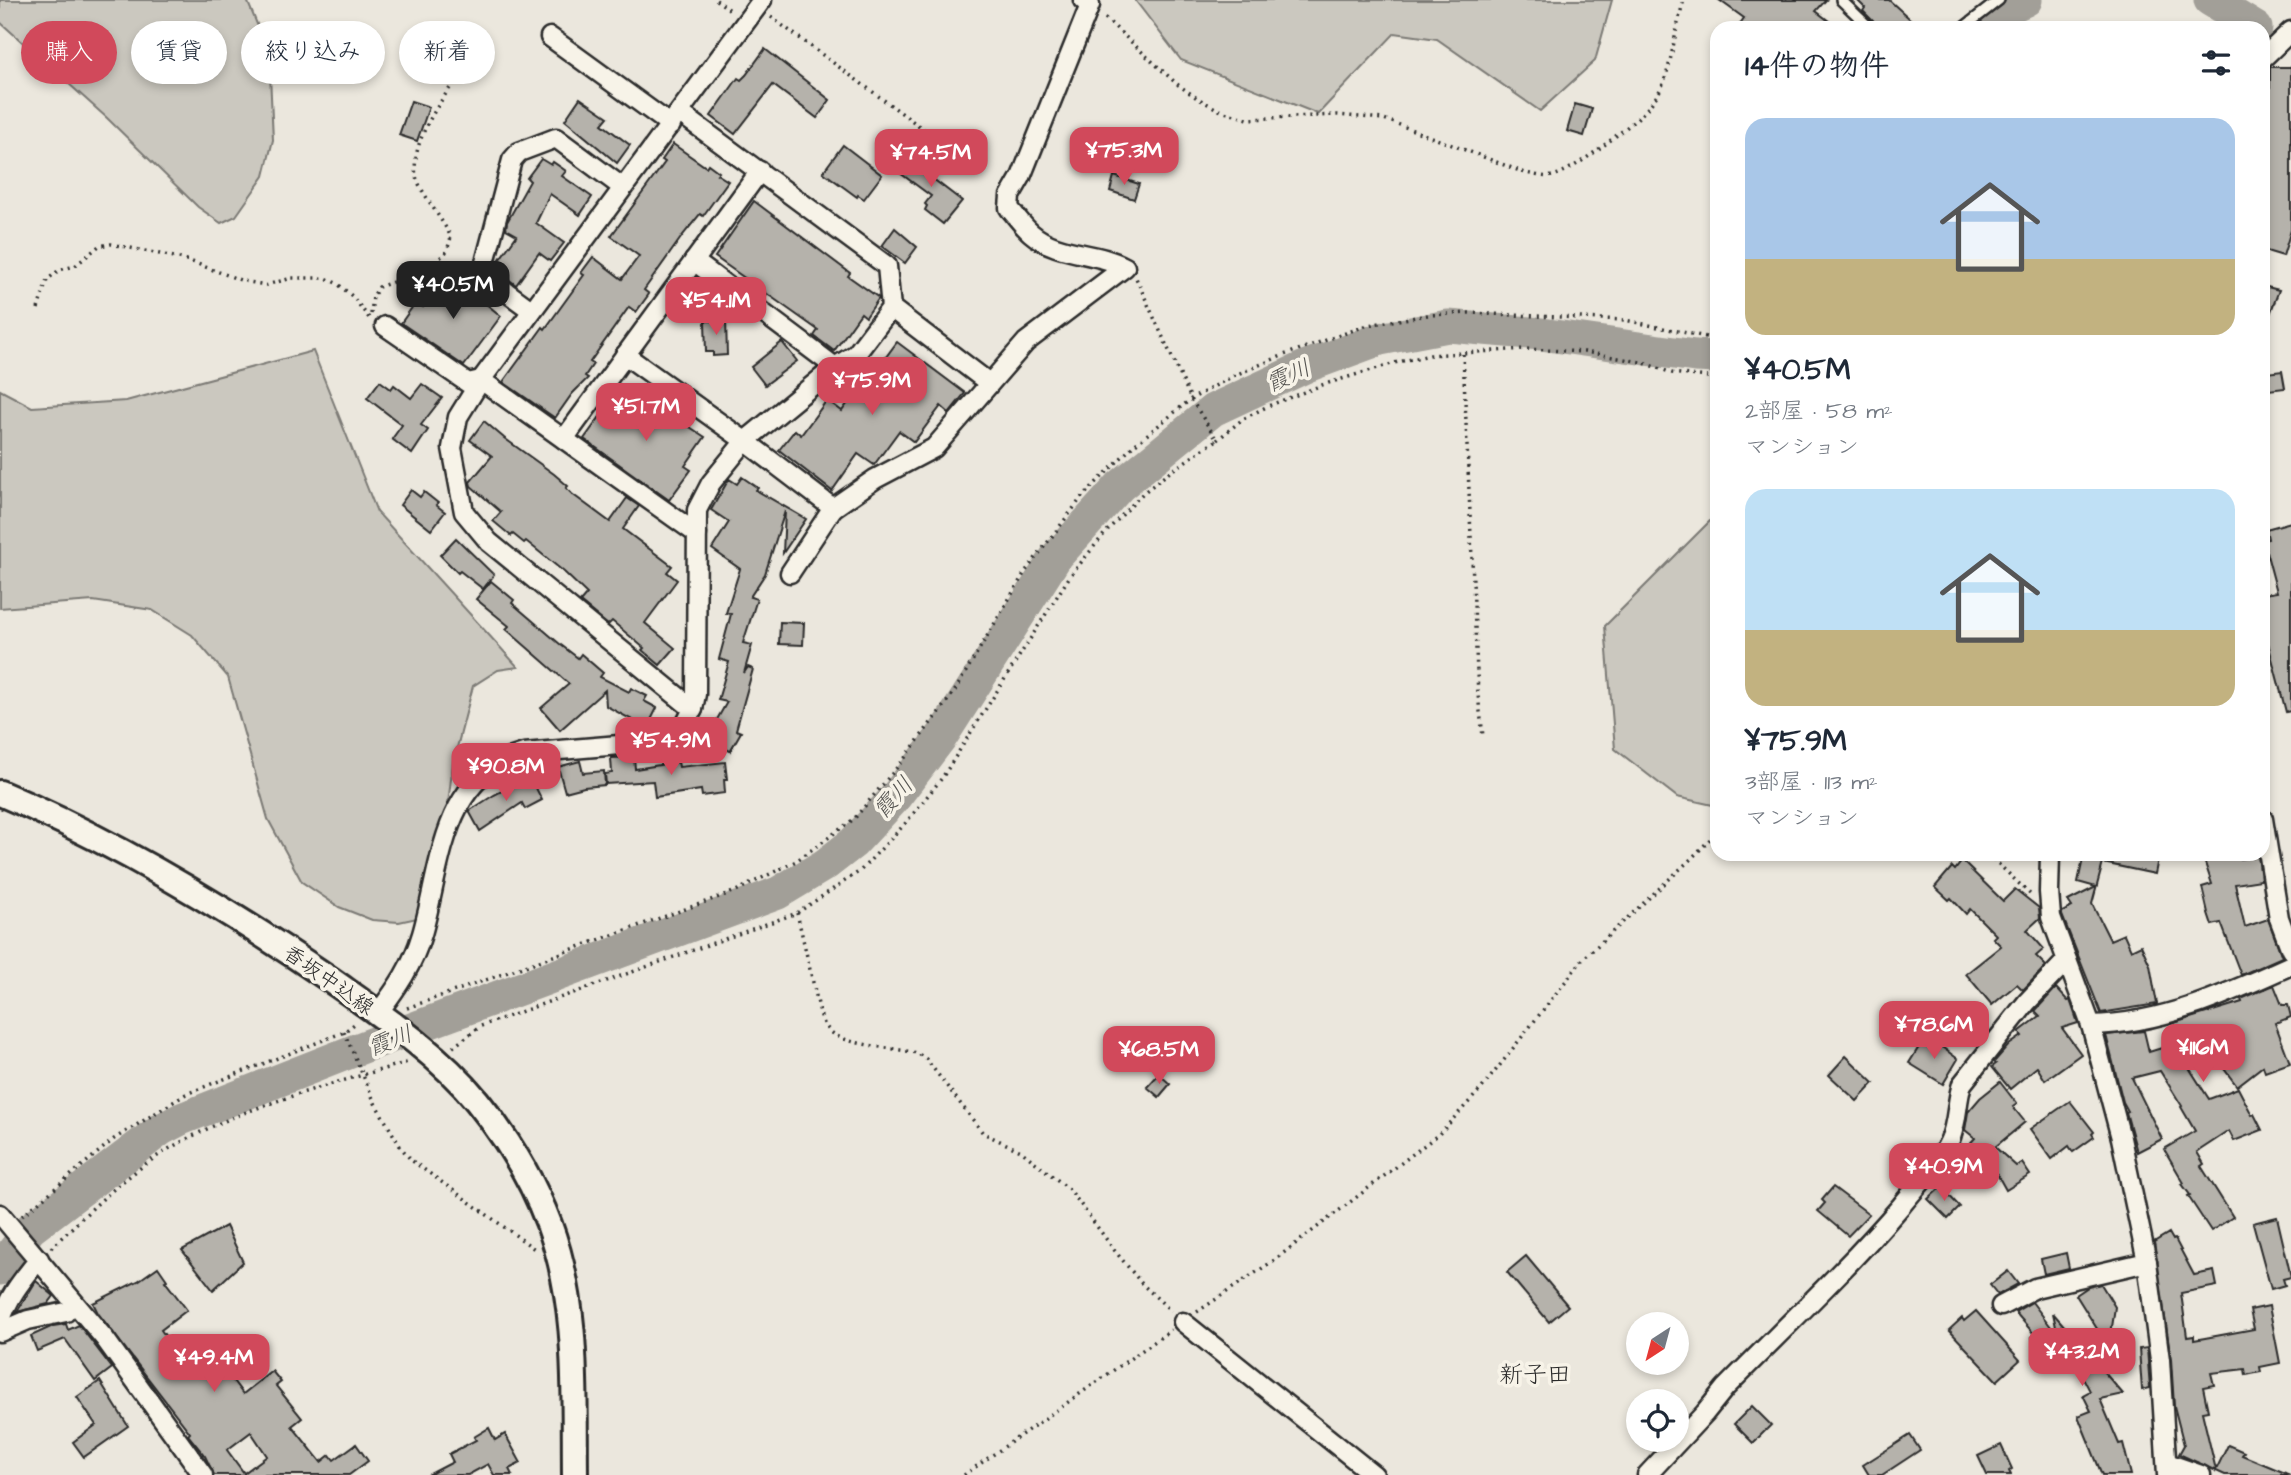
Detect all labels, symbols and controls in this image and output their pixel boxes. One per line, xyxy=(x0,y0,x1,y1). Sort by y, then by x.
chip: 購入 xyxy=(21,21,117,84)
chip: 賃貸 xyxy=(131,21,227,84)
chip: 絞り込み xyxy=(241,21,385,84)
chip: 新着 xyxy=(399,21,495,84)
icon: filters xyxy=(2197,44,2235,82)
text: 14件の物件 xyxy=(1745,45,1889,87)
pin: ¥75.3M xyxy=(1067,128,1181,187)
pin: ¥74.5M xyxy=(874,130,988,189)
text: ¥75.3M xyxy=(1086,134,1162,166)
text: ¥74.5M xyxy=(891,136,971,168)
icon: home xyxy=(1927,164,2053,290)
pin: ¥40.5M xyxy=(396,262,510,321)
text: ¥40.5M xyxy=(413,268,494,300)
pin: ¥54.1M xyxy=(659,278,773,337)
text: ¥54.1M xyxy=(681,284,751,316)
text: ¥40.5M xyxy=(1745,349,1851,391)
water label: 霞川 xyxy=(1261,352,1316,400)
pin: ¥75.9M xyxy=(815,358,929,417)
text: ¥75.9M xyxy=(833,364,911,396)
pin: ¥51.7M xyxy=(589,384,703,443)
text: ¥51.7M xyxy=(612,390,680,422)
text: 2部屋 · 58 m² xyxy=(1745,395,1893,427)
text: マンション xyxy=(1745,431,1859,463)
icon: home xyxy=(1927,535,2053,661)
pin: ¥54.9M xyxy=(614,718,728,777)
text: ¥75.9M xyxy=(1745,720,1847,762)
text: ¥54.9M xyxy=(631,724,711,756)
pin: ¥90.8M xyxy=(449,744,563,803)
text: ¥90.8M xyxy=(467,750,545,782)
text: 3部屋 · 113 m² xyxy=(1745,766,1878,798)
water label: 霞川 xyxy=(866,770,921,825)
text: マンション xyxy=(1745,802,1859,834)
street label: 香坂中込線 xyxy=(277,938,380,1022)
pin: ¥78.6M xyxy=(1877,1002,1991,1061)
text: ¥78.6M xyxy=(1895,1008,1973,1040)
water label: 霞川 xyxy=(363,1018,418,1064)
pin: ¥116M xyxy=(2154,1024,2252,1084)
pin: ¥68.5M xyxy=(1102,1026,1216,1086)
text: ¥116M xyxy=(2177,1031,2229,1063)
text: ¥68.5M xyxy=(1119,1033,1199,1065)
pin: ¥40.9M xyxy=(1887,1144,2001,1203)
text: ¥40.9M xyxy=(1905,1150,1983,1182)
north arrow xyxy=(1626,1312,1689,1376)
map controls xyxy=(1626,1312,1689,1452)
pin: ¥43.2M xyxy=(2025,1328,2139,1388)
pin: ¥49.4M xyxy=(157,1334,271,1394)
text: ¥43.2M xyxy=(2044,1335,2120,1367)
text: ¥49.4M xyxy=(175,1341,253,1373)
district label: 新子田 xyxy=(1499,1358,1571,1392)
button: locate xyxy=(1626,1389,1689,1452)

